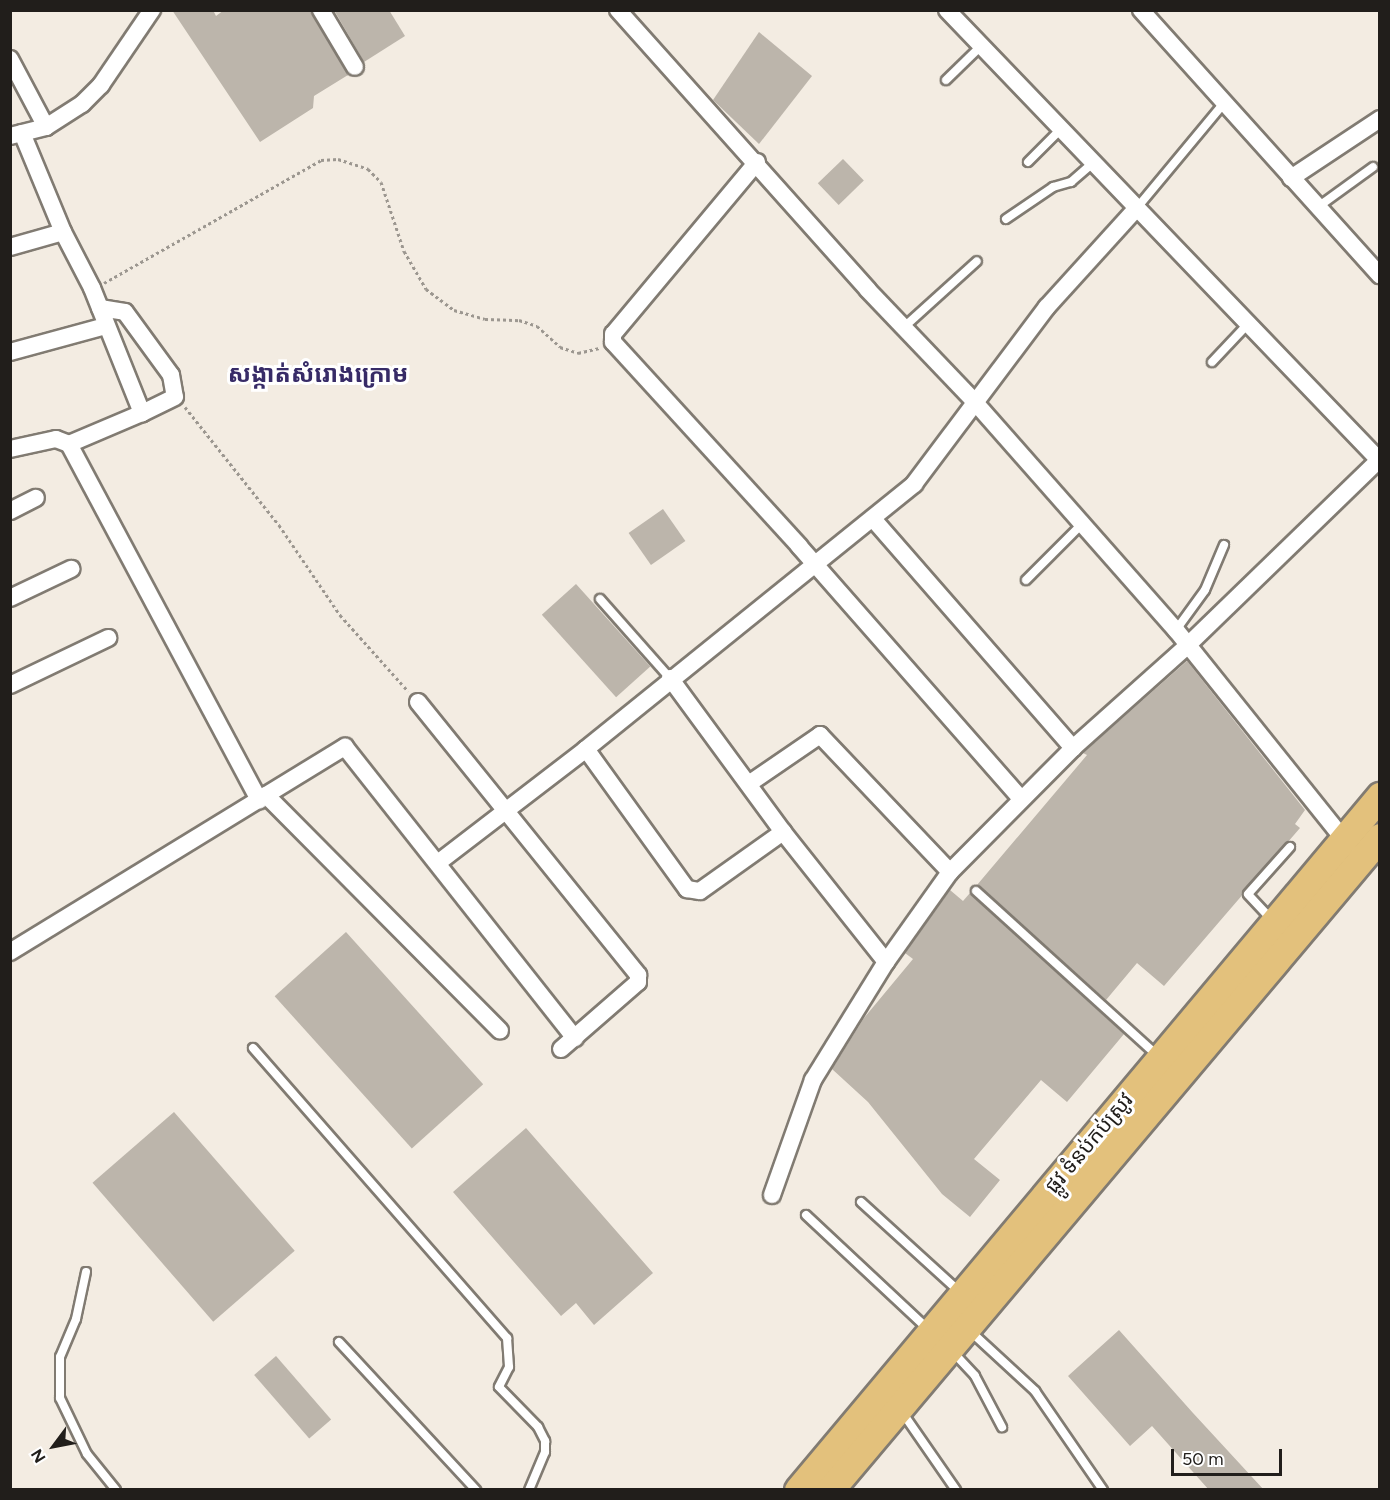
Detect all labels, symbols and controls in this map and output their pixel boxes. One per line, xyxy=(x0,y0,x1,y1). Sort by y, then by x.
district label: សង្កាត់សំរោងក្រោម xyxy=(228,360,408,388)
street label: ផ្លូវ ទំនប់កប់ស្រូវ xyxy=(1040,1088,1138,1198)
north arrow xyxy=(24,1416,84,1476)
scale bar xyxy=(1174,1437,1285,1475)
text: N xyxy=(27,1446,50,1466)
text: 50 m xyxy=(1182,1448,1224,1470)

